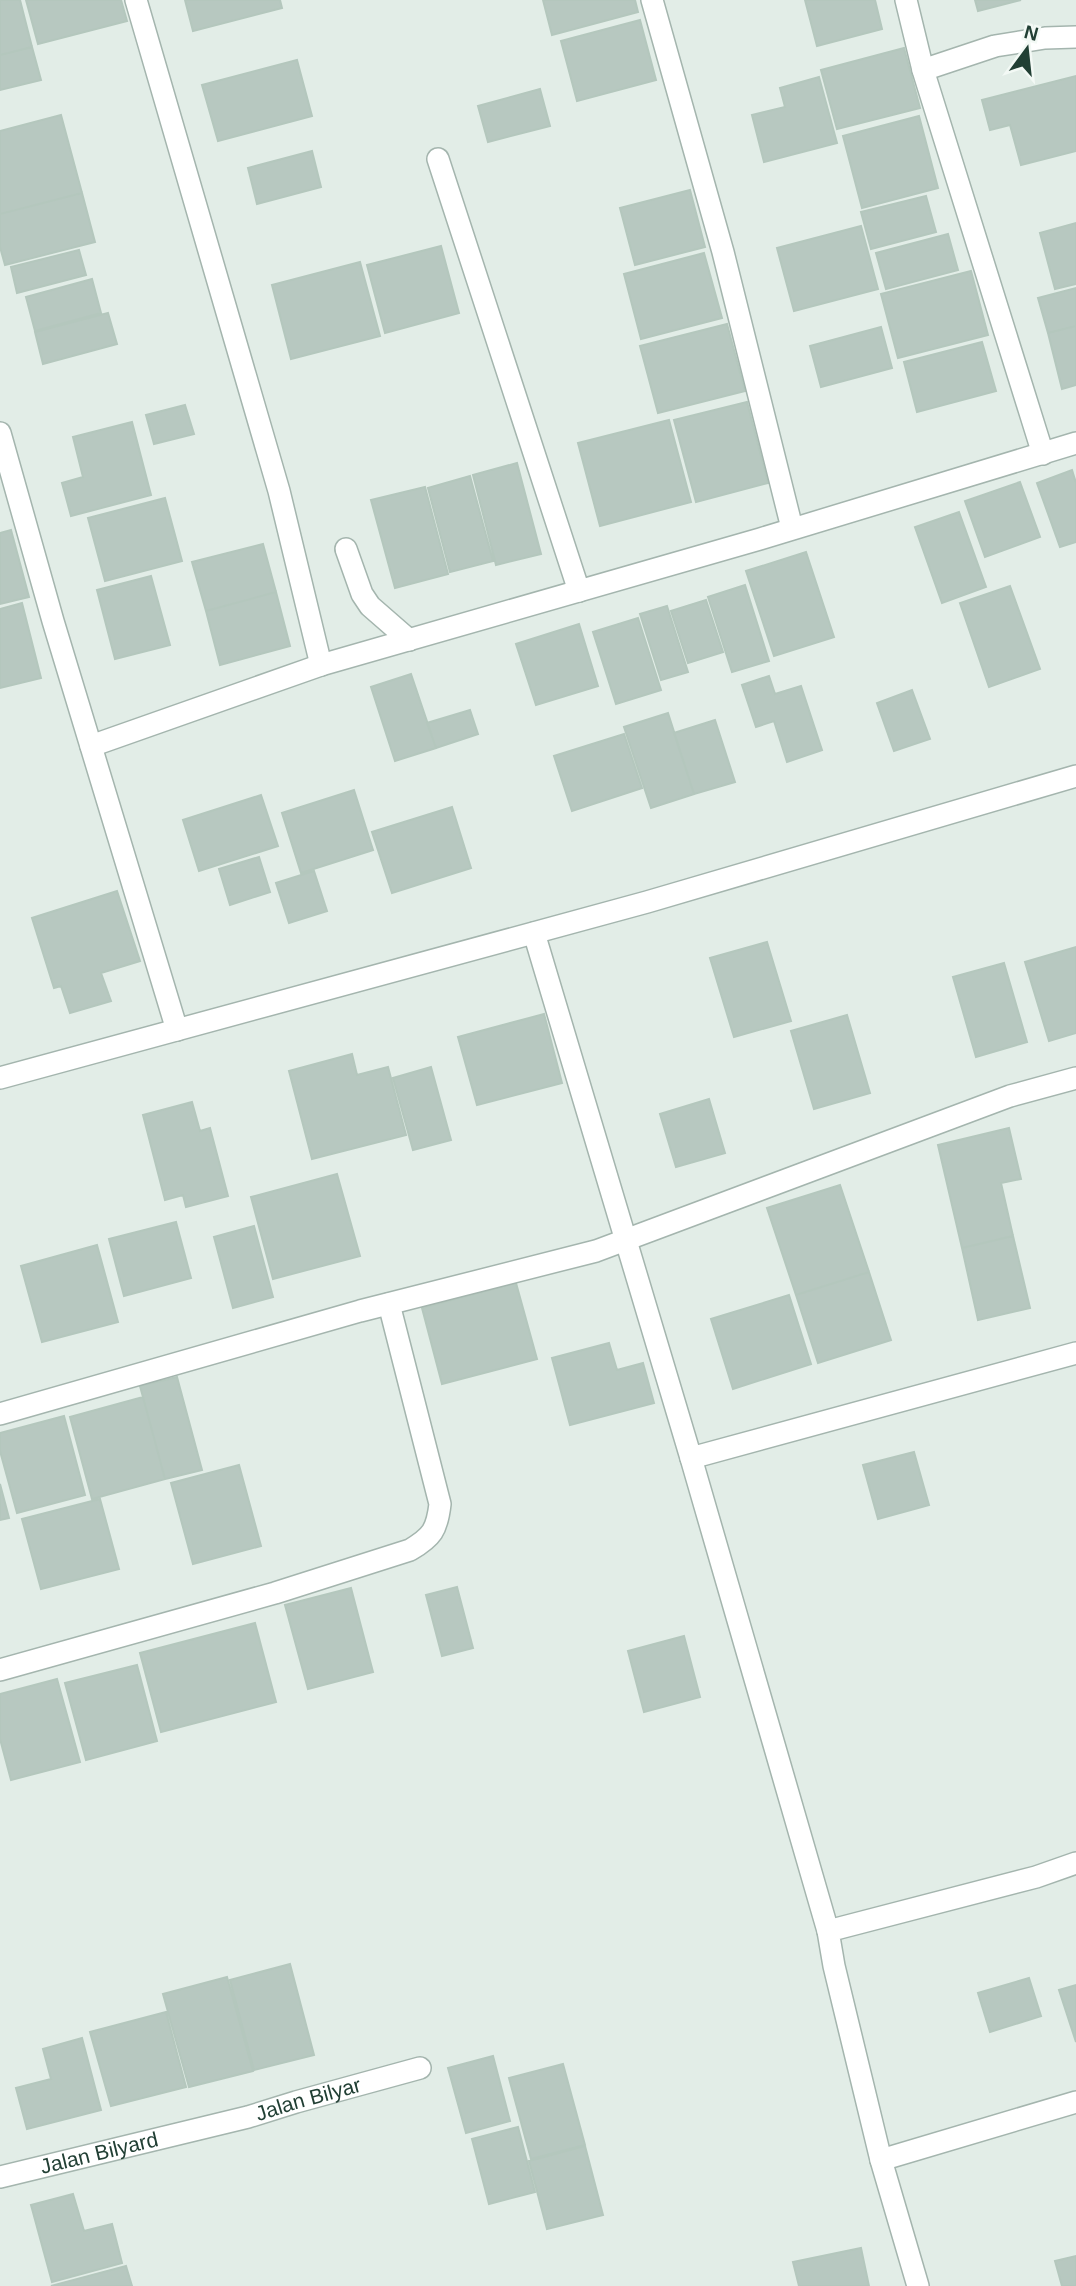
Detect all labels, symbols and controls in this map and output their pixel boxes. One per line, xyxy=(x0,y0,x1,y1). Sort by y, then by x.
north arrow xyxy=(992,14,1062,84)
text: N xyxy=(1022,21,1041,45)
street label: Jalan Bilyar xyxy=(253,2073,363,2125)
street label: Jalan Bilyard xyxy=(38,2127,160,2178)

